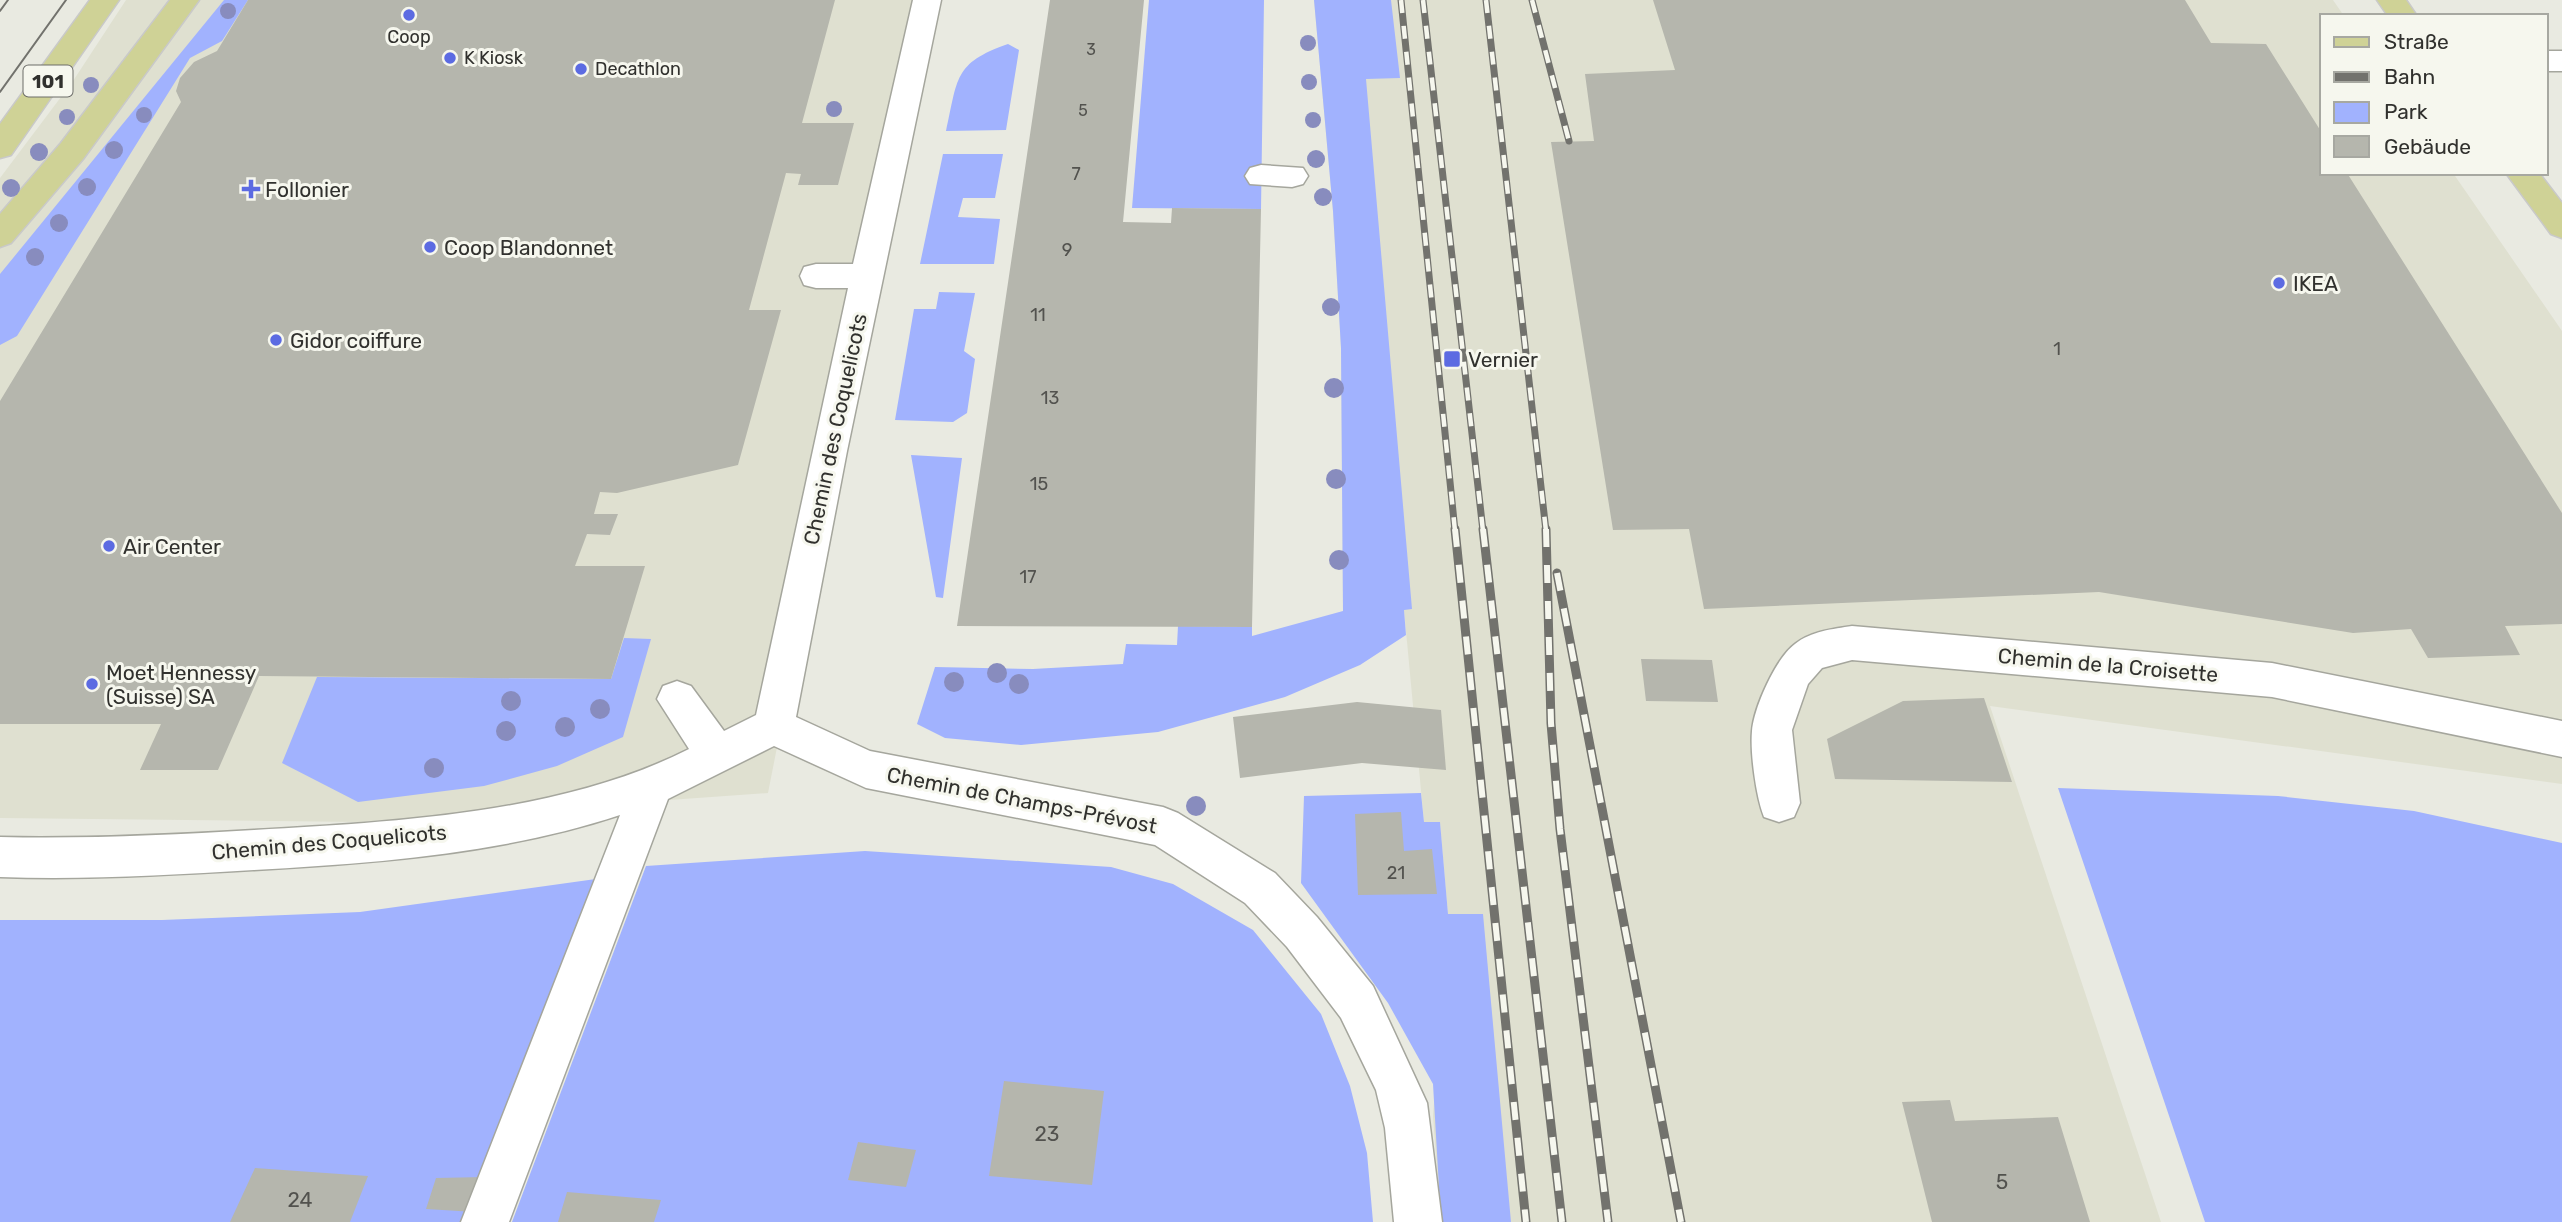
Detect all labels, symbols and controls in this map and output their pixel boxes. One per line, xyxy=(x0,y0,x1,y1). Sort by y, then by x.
marker: Coop xyxy=(401,7,417,23)
legend xyxy=(2320,14,2548,175)
place label: Coop xyxy=(387,26,431,48)
text: Straße xyxy=(2384,29,2449,54)
house number: 3 xyxy=(1086,40,1096,59)
place label: K Kiosk xyxy=(464,47,524,69)
marker: K Kiosk xyxy=(442,50,458,66)
place label: Decathlon xyxy=(595,58,681,80)
marker: Decathlon xyxy=(573,61,589,77)
text: Bahn xyxy=(2384,64,2435,89)
road number: 101 xyxy=(23,66,72,96)
text: Park xyxy=(2384,99,2428,124)
house number: 5 xyxy=(1078,101,1088,120)
text: Gebäude xyxy=(2384,134,2471,159)
house number: 7 xyxy=(1071,163,1081,185)
place label: Follonier xyxy=(265,177,349,202)
marker: Follonier xyxy=(243,181,259,197)
place label: Coop Blandonnet xyxy=(444,235,613,260)
marker: Coop Blandonnet xyxy=(422,239,438,255)
house number: 9 xyxy=(1062,239,1072,261)
place label: IKEA xyxy=(2293,271,2338,296)
marker: IKEA xyxy=(2271,275,2287,291)
house number: 11 xyxy=(1030,304,1046,326)
street label: Chemin des Coquelicots xyxy=(798,311,872,547)
place label: Gidor coiffure xyxy=(290,328,422,353)
marker: Gidor coiffure xyxy=(268,332,284,348)
house number: 1 xyxy=(2053,338,2061,360)
place label: Vernier xyxy=(1468,347,1538,372)
marker: Vernier xyxy=(1442,349,1462,369)
house number: 13 xyxy=(1041,387,1059,409)
house number: 15 xyxy=(1030,473,1048,495)
place label: Air Center xyxy=(123,534,221,559)
marker: Air Center xyxy=(101,538,117,554)
house number: 17 xyxy=(1020,566,1036,588)
street label: Chemin de la Croisette xyxy=(1997,643,2219,687)
place label: Moet Hennessy (Suisse) SA xyxy=(106,660,257,709)
marker: Moet Hennessy (Suisse) SA xyxy=(84,676,100,692)
street label: Chemin de Champs-Prévost xyxy=(885,762,1159,838)
street label: Chemin des Coquelicots xyxy=(210,819,448,865)
house number: 21 xyxy=(1387,862,1405,884)
house number: 23 xyxy=(1035,1121,1059,1146)
house number: 5 xyxy=(1996,1169,2008,1194)
house number: 24 xyxy=(287,1187,313,1212)

